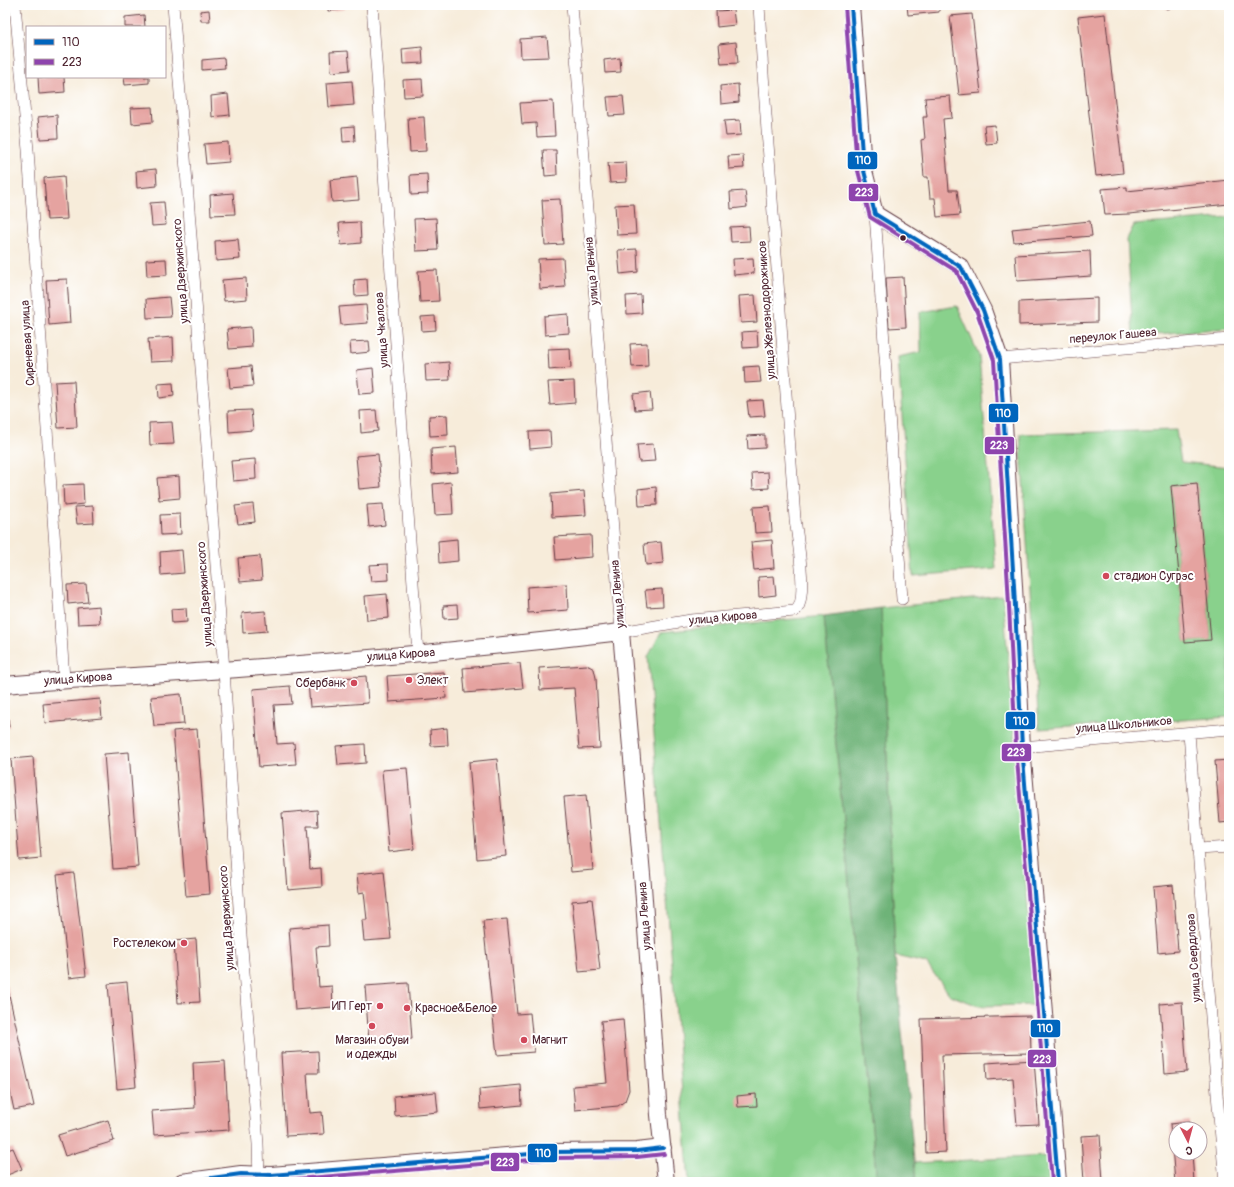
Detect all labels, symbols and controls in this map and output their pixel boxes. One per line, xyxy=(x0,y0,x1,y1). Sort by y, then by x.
legend xyxy=(26,26,166,78)
text: 110 xyxy=(62,35,80,50)
text: 223 xyxy=(62,55,82,70)
line badge: 110 xyxy=(847,151,878,170)
text: 110 xyxy=(855,154,872,167)
line badge: 223 xyxy=(848,183,879,202)
text: 223 xyxy=(855,186,873,199)
street label: улица Дзержинского xyxy=(170,217,192,325)
unlabelled marker xyxy=(898,233,908,243)
street label: улица Ленина xyxy=(582,236,603,307)
street label: улица Железнодорожников xyxy=(755,240,779,381)
street label: улица Чкалова xyxy=(372,291,392,369)
street label: Сиреневая улица xyxy=(17,299,38,386)
street label: переулок Гашева xyxy=(1069,325,1158,347)
line badge: 110 xyxy=(988,403,1019,423)
text: 110 xyxy=(995,407,1012,420)
line badge: 223 xyxy=(984,436,1015,455)
text: 223 xyxy=(990,439,1008,452)
street label: улица Дзержинского xyxy=(194,540,216,648)
street label: улица Ленина xyxy=(608,559,629,630)
place label: стадион Сугрэс xyxy=(1114,569,1194,584)
marker: стадион Сугрэс xyxy=(1101,571,1111,581)
street label: улица Кирова xyxy=(687,608,758,629)
street label: улица Кирова xyxy=(365,645,436,665)
street label: улица Кирова xyxy=(42,669,113,689)
place label: Элект xyxy=(417,673,449,688)
marker: Элект xyxy=(404,675,414,685)
place label: Сбербанк xyxy=(295,676,346,691)
marker: Сбербанк xyxy=(349,678,359,688)
line badge: 110 xyxy=(1005,711,1036,730)
street label: улица Школьников xyxy=(1074,713,1173,737)
text: 110 xyxy=(1013,715,1030,728)
line badge: 223 xyxy=(1001,743,1032,762)
text: 223 xyxy=(1007,746,1025,759)
street label: улица Дзержинского xyxy=(216,864,238,972)
street label: улица Ленина xyxy=(635,881,655,952)
street label: улица Свердлова xyxy=(1183,913,1205,1004)
place label: Ростелеком xyxy=(113,936,176,951)
marker: Ростелеком xyxy=(179,938,189,948)
place label: ИП Герт xyxy=(332,999,372,1014)
marker: ИП Герт xyxy=(375,1001,385,1011)
place label: Красное&Белое xyxy=(415,1001,497,1016)
marker: Красное&Белое xyxy=(402,1003,412,1013)
line badge: 110 xyxy=(1030,1019,1061,1038)
marker: Магазин обуви и одежды xyxy=(367,1021,377,1031)
text: 110 xyxy=(1037,1022,1054,1035)
place label: Магазин обуви и одежды xyxy=(335,1033,409,1062)
place label: Магнит xyxy=(532,1033,568,1048)
marker: Магнит xyxy=(519,1035,529,1045)
line badge: 223 xyxy=(1027,1049,1057,1068)
text: 223 xyxy=(1033,1053,1051,1066)
north arrow xyxy=(1168,1121,1208,1161)
line badge: 110 xyxy=(527,1143,558,1163)
text: С xyxy=(1185,1144,1193,1157)
text: 110 xyxy=(535,1147,552,1160)
line badge: 223 xyxy=(490,1152,520,1172)
text: 223 xyxy=(496,1156,514,1169)

